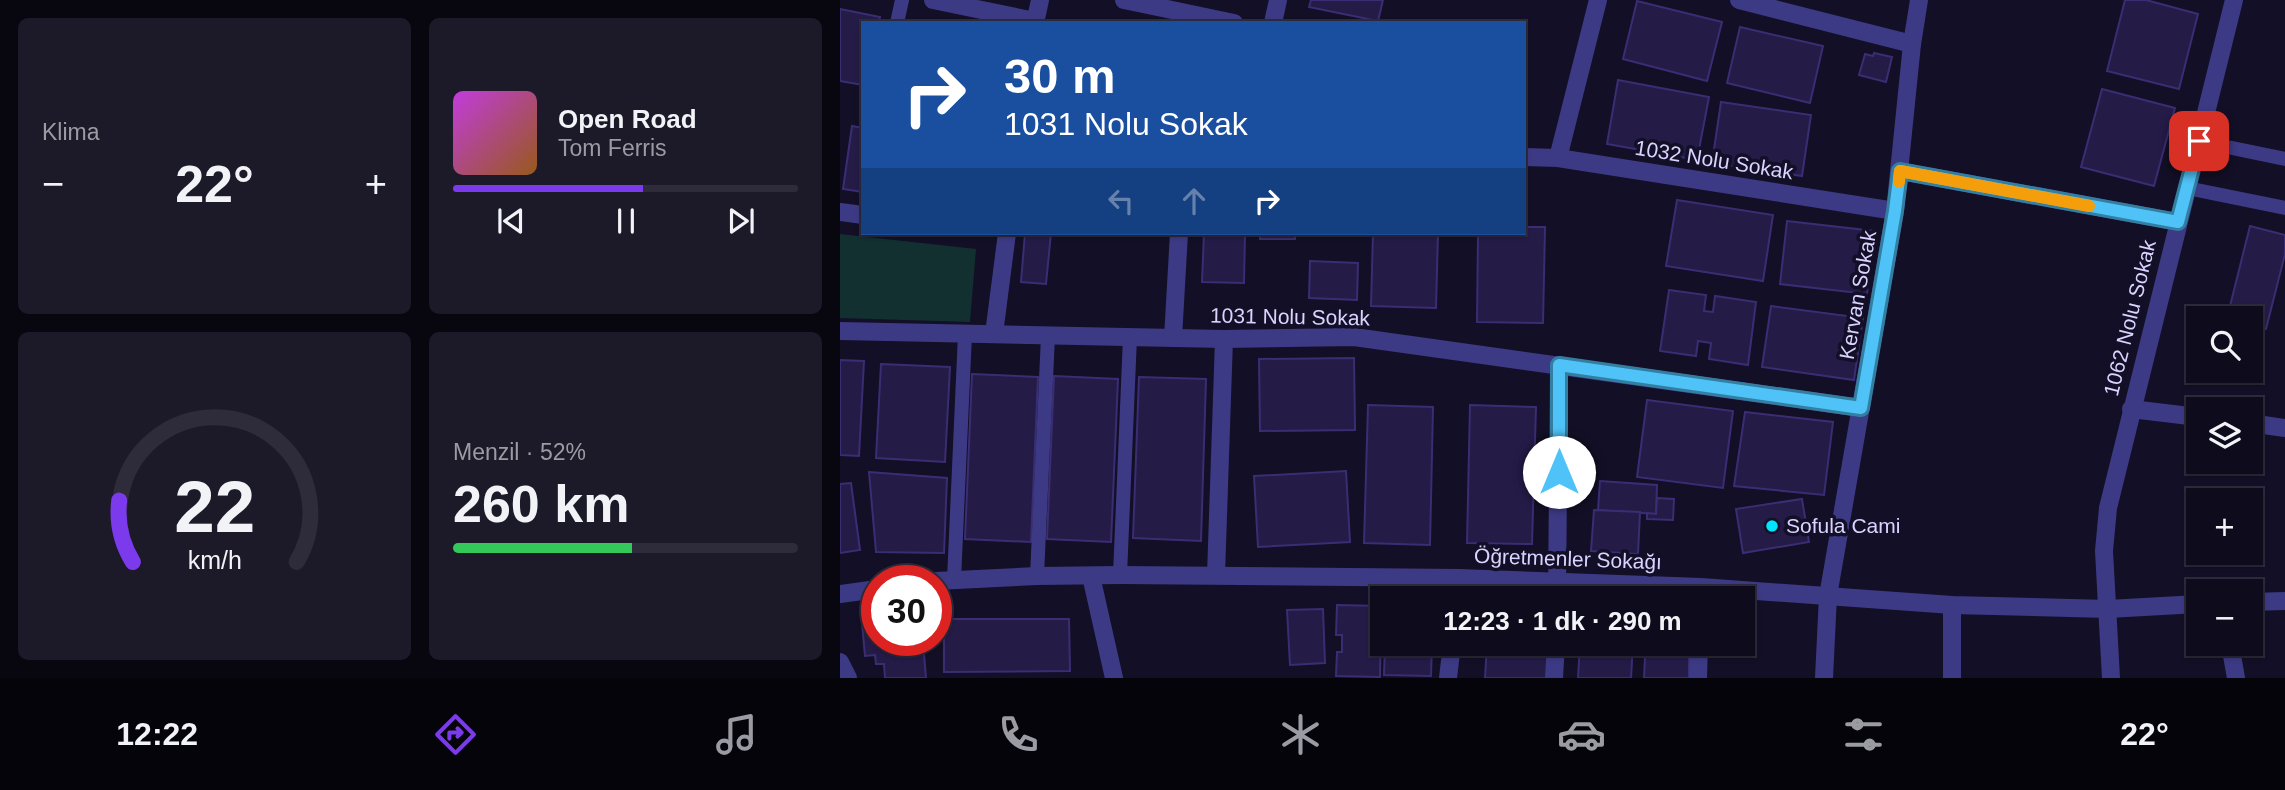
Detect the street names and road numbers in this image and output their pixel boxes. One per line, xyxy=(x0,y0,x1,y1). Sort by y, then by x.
street label: 1032 Nolu Sokak xyxy=(1633,136,1795,183)
street label: Kervan Sokak xyxy=(1835,228,1880,361)
street label: 1062 Nolu Sokak xyxy=(2099,237,2160,398)
street label: 1031 Nolu Sokak xyxy=(1210,304,1371,329)
street label: Öğretmenler Sokağı xyxy=(1474,544,1662,573)

